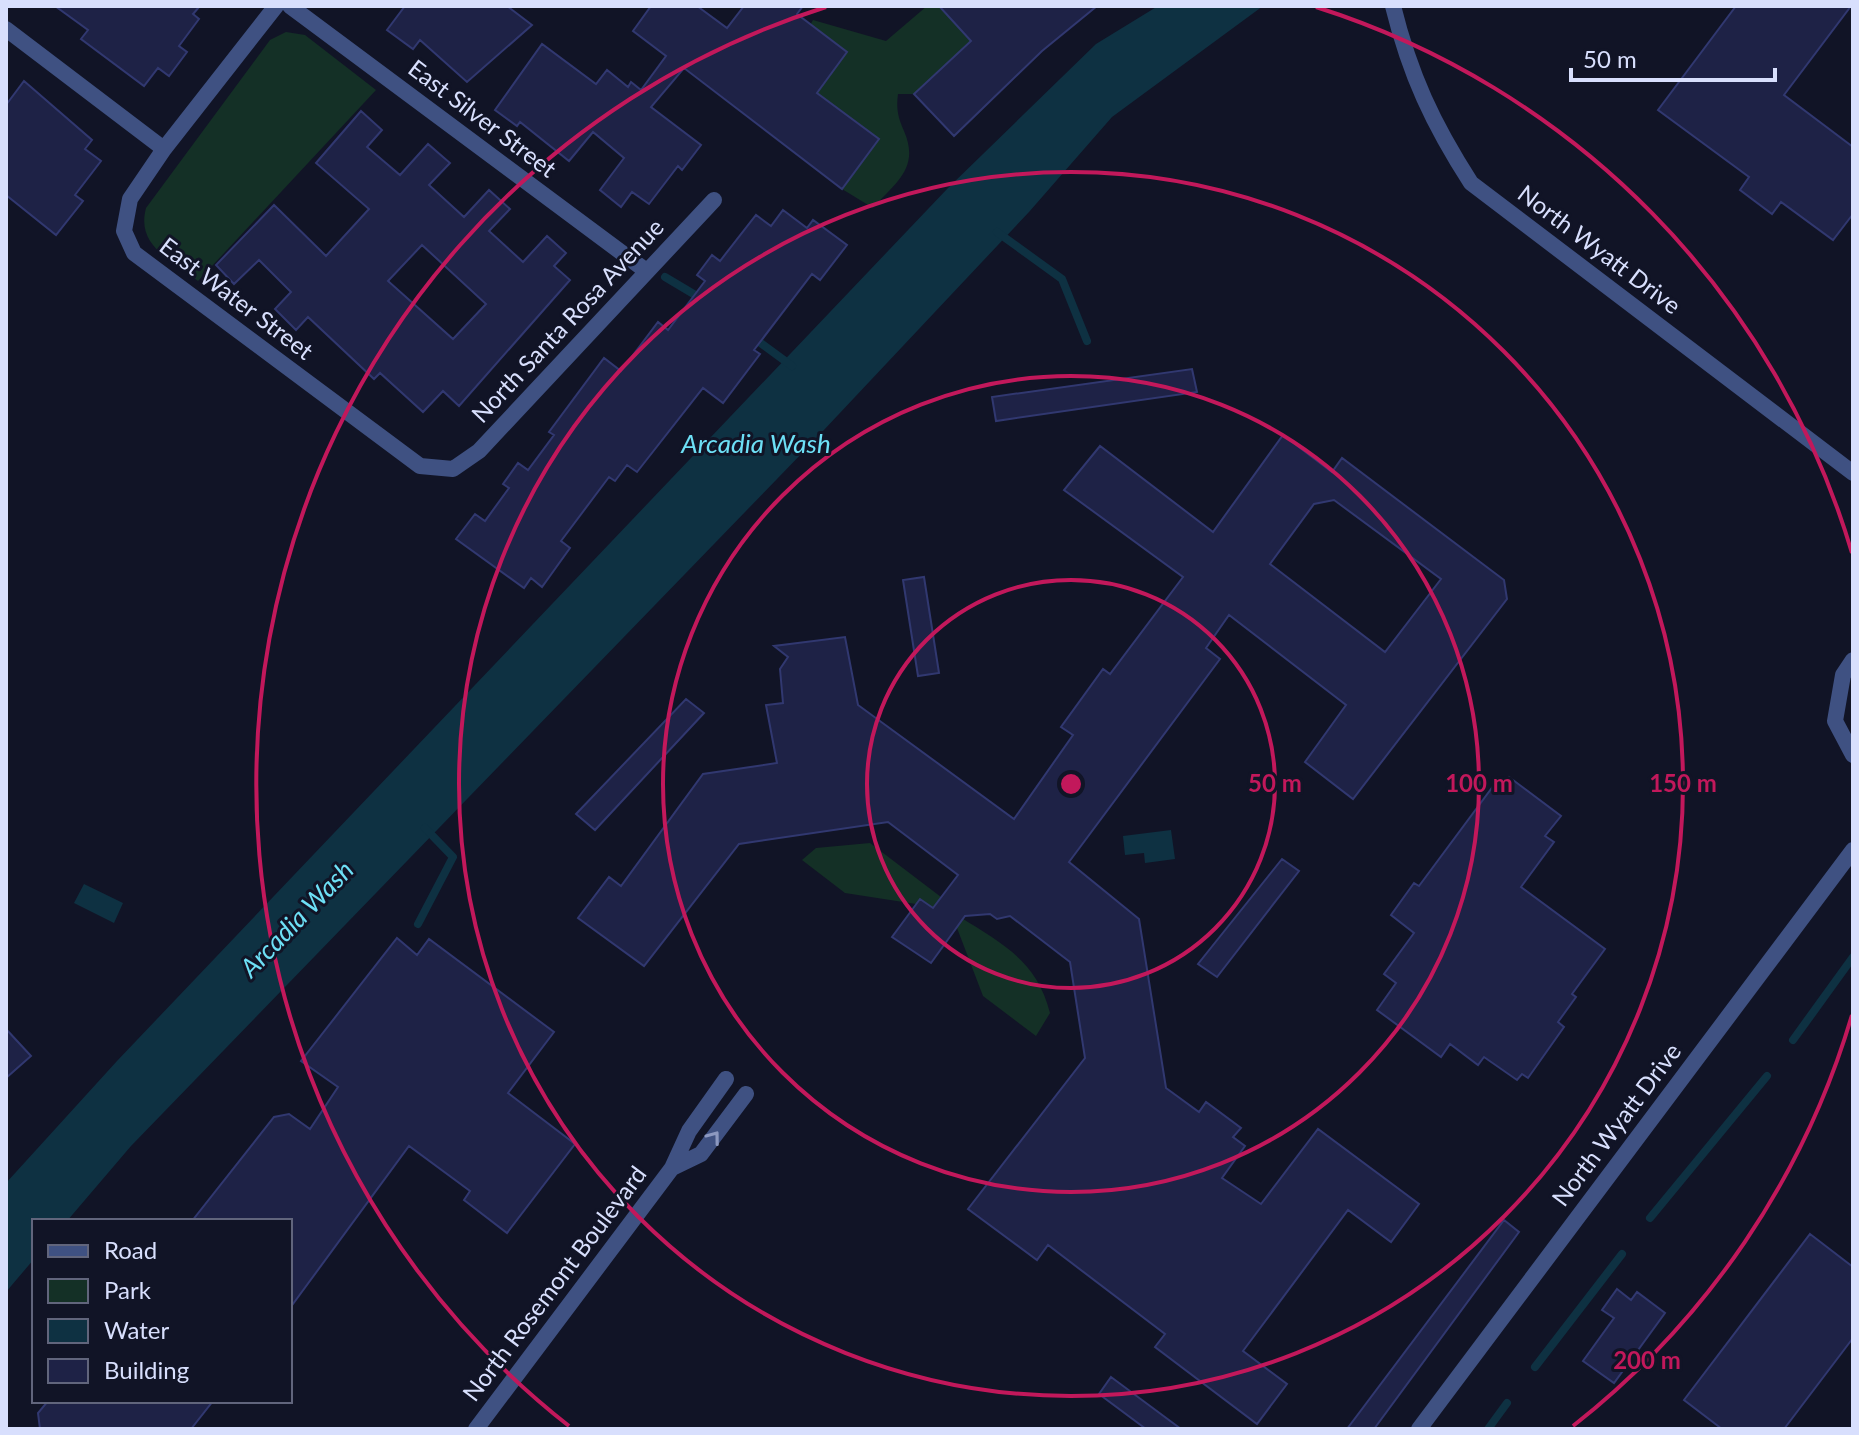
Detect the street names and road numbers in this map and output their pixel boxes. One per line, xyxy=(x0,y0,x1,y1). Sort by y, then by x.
street label: East Silver Street xyxy=(403,53,563,183)
street label: North Wyatt Drive xyxy=(1513,178,1687,319)
street label: North Santa Rosa Avenue xyxy=(465,212,669,428)
street label: East Water Street xyxy=(154,231,320,365)
street label: North Wyatt Drive xyxy=(1545,1037,1686,1211)
street label: North Rosemont Boulevard xyxy=(456,1160,652,1406)

